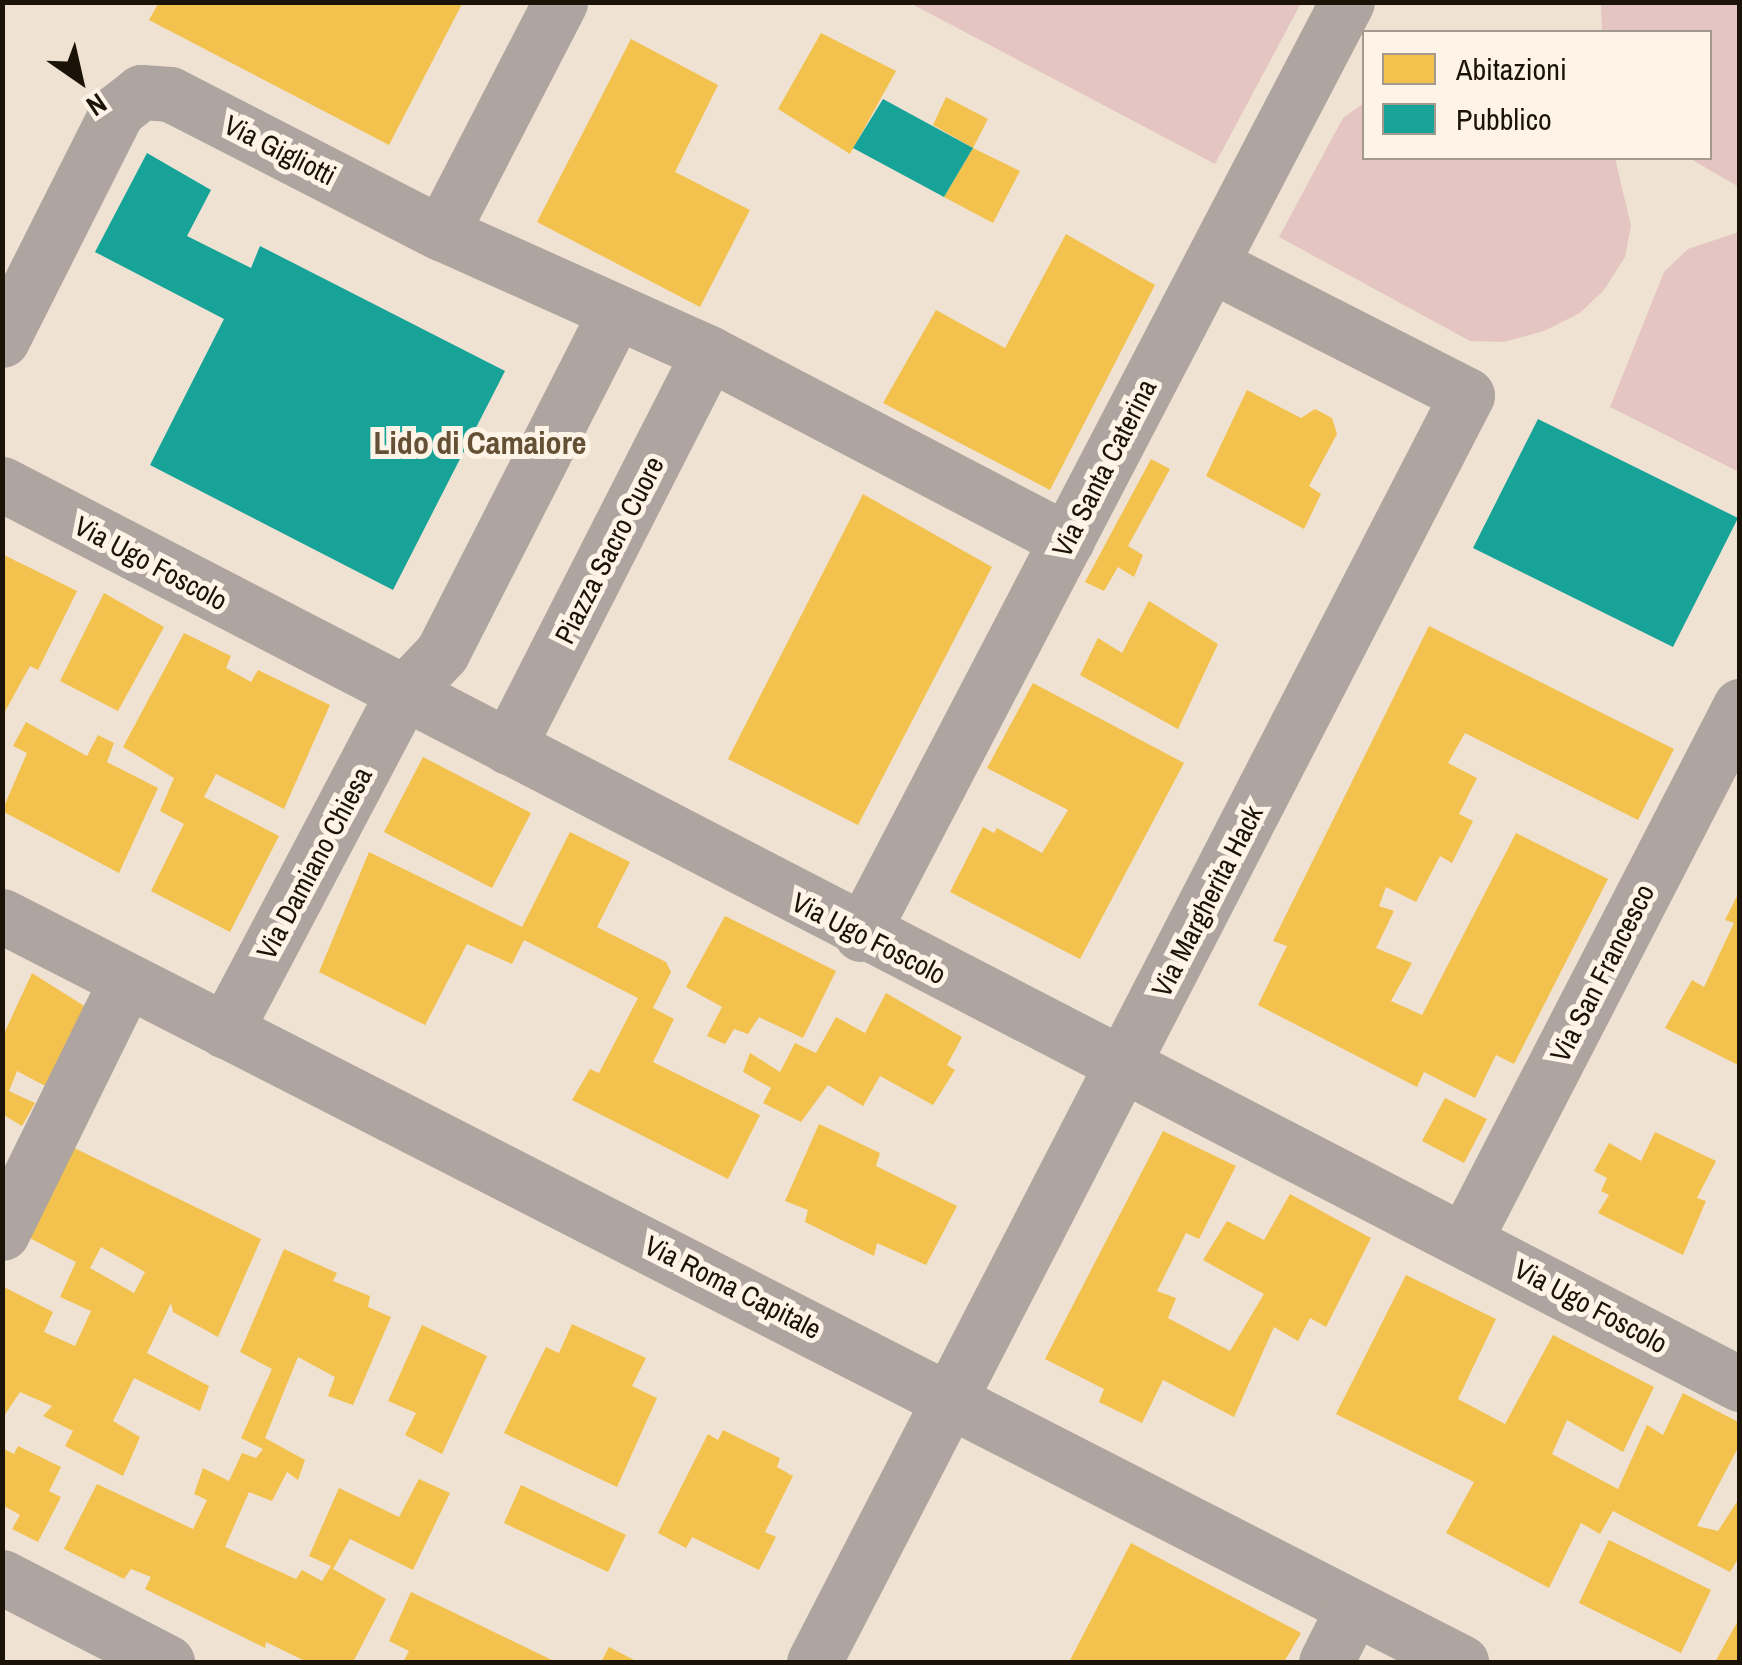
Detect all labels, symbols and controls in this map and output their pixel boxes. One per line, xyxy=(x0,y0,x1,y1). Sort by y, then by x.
north arrow xyxy=(30,30,130,130)
legend xyxy=(1362,30,1712,160)
text: Abitazioni xyxy=(1456,49,1567,89)
text: N xyxy=(79,84,114,125)
text: Pubblico xyxy=(1456,99,1552,139)
street label: Via Gigliotti xyxy=(219,108,341,192)
street label: Via Santa Caterina xyxy=(1045,374,1163,562)
district label: Lido di Camaiore xyxy=(374,424,586,462)
street label: Piazza Sacro Cuore xyxy=(547,451,671,649)
street label: Via Ugo Foscolo xyxy=(69,509,233,617)
street label: Via Damiano Chiesa xyxy=(249,761,379,965)
street label: Via Margherita Hack xyxy=(1144,800,1270,1002)
street label: Via San Francesco xyxy=(1543,879,1661,1067)
street label: Via Ugo Foscolo xyxy=(786,885,952,991)
street label: Via Roma Capitale xyxy=(639,1228,827,1346)
street label: Via Ugo Foscolo xyxy=(1509,1252,1673,1360)

